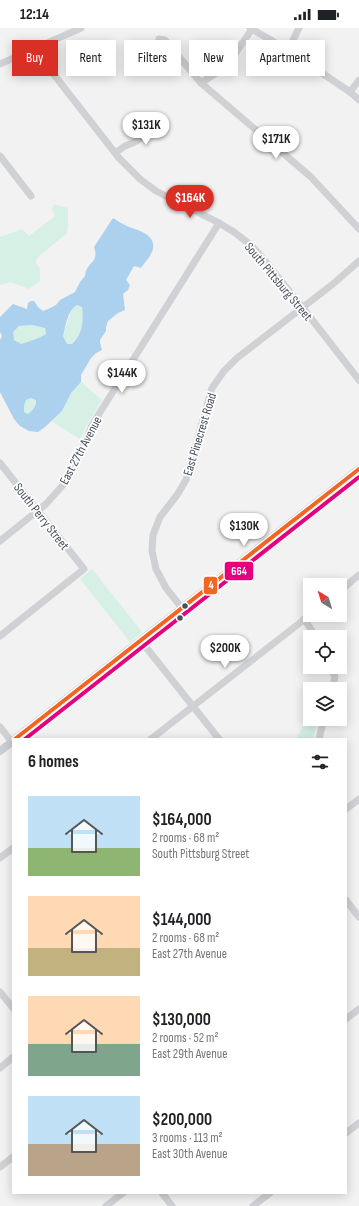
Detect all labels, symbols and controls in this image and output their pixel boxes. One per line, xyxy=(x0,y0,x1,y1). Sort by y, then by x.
text: 12:14 xyxy=(20,5,49,24)
chip: Buy xyxy=(12,40,58,76)
chip: Rent xyxy=(66,40,116,76)
chip: Filters xyxy=(124,40,181,76)
chip: New xyxy=(189,40,238,76)
chip: Apartment xyxy=(246,40,325,76)
pin: $131K xyxy=(118,112,174,146)
text: $131K xyxy=(131,117,161,133)
pin: $171K xyxy=(248,126,304,160)
text: $171K xyxy=(262,131,291,147)
pin: $164K xyxy=(162,185,218,219)
text: $164K xyxy=(175,190,205,206)
street label: South Pittsburg Street xyxy=(241,239,316,324)
pin: $144K xyxy=(94,360,150,394)
text: $144K xyxy=(107,365,137,381)
street label: East Pinecrest Road xyxy=(180,391,220,478)
street label: East 27th Avenue xyxy=(56,414,106,487)
street label: South Perry Street xyxy=(10,480,72,553)
pin: $130K xyxy=(216,513,272,547)
text: $130K xyxy=(229,518,259,534)
line badge: 664 xyxy=(224,561,254,581)
text: 664 xyxy=(231,565,247,578)
line badge: 4 xyxy=(203,576,218,595)
north arrow xyxy=(303,578,347,622)
map controls xyxy=(303,578,347,726)
text: 4 xyxy=(208,579,214,592)
unlabelled marker xyxy=(180,601,190,611)
unlabelled marker xyxy=(175,613,185,623)
button: locate xyxy=(303,630,347,674)
pin: $200K xyxy=(197,635,253,669)
text: $200K xyxy=(209,640,241,656)
button: layers xyxy=(303,682,347,726)
icon: filters xyxy=(309,751,331,773)
text: 6 homes xyxy=(28,752,79,772)
text: $164,000 xyxy=(152,810,212,830)
icon: home xyxy=(60,812,108,860)
text: 2 rooms · 68 m² xyxy=(152,830,219,846)
text: South Pittsburg Street xyxy=(152,846,249,862)
text: $144,000 xyxy=(152,910,211,930)
icon: home xyxy=(60,912,108,960)
text: 2 rooms · 68 m² xyxy=(152,930,219,946)
text: East 27th Avenue xyxy=(152,946,227,962)
text: $130,000 xyxy=(152,1010,211,1030)
icon: home xyxy=(60,1012,108,1060)
text: 2 rooms · 52 m² xyxy=(152,1030,219,1046)
text: East 29th Avenue xyxy=(152,1046,227,1062)
text: $200,000 xyxy=(152,1110,212,1130)
icon: home xyxy=(60,1112,108,1160)
text: 3 rooms · 113 m² xyxy=(152,1130,223,1146)
text: East 30th Avenue xyxy=(152,1146,228,1162)

